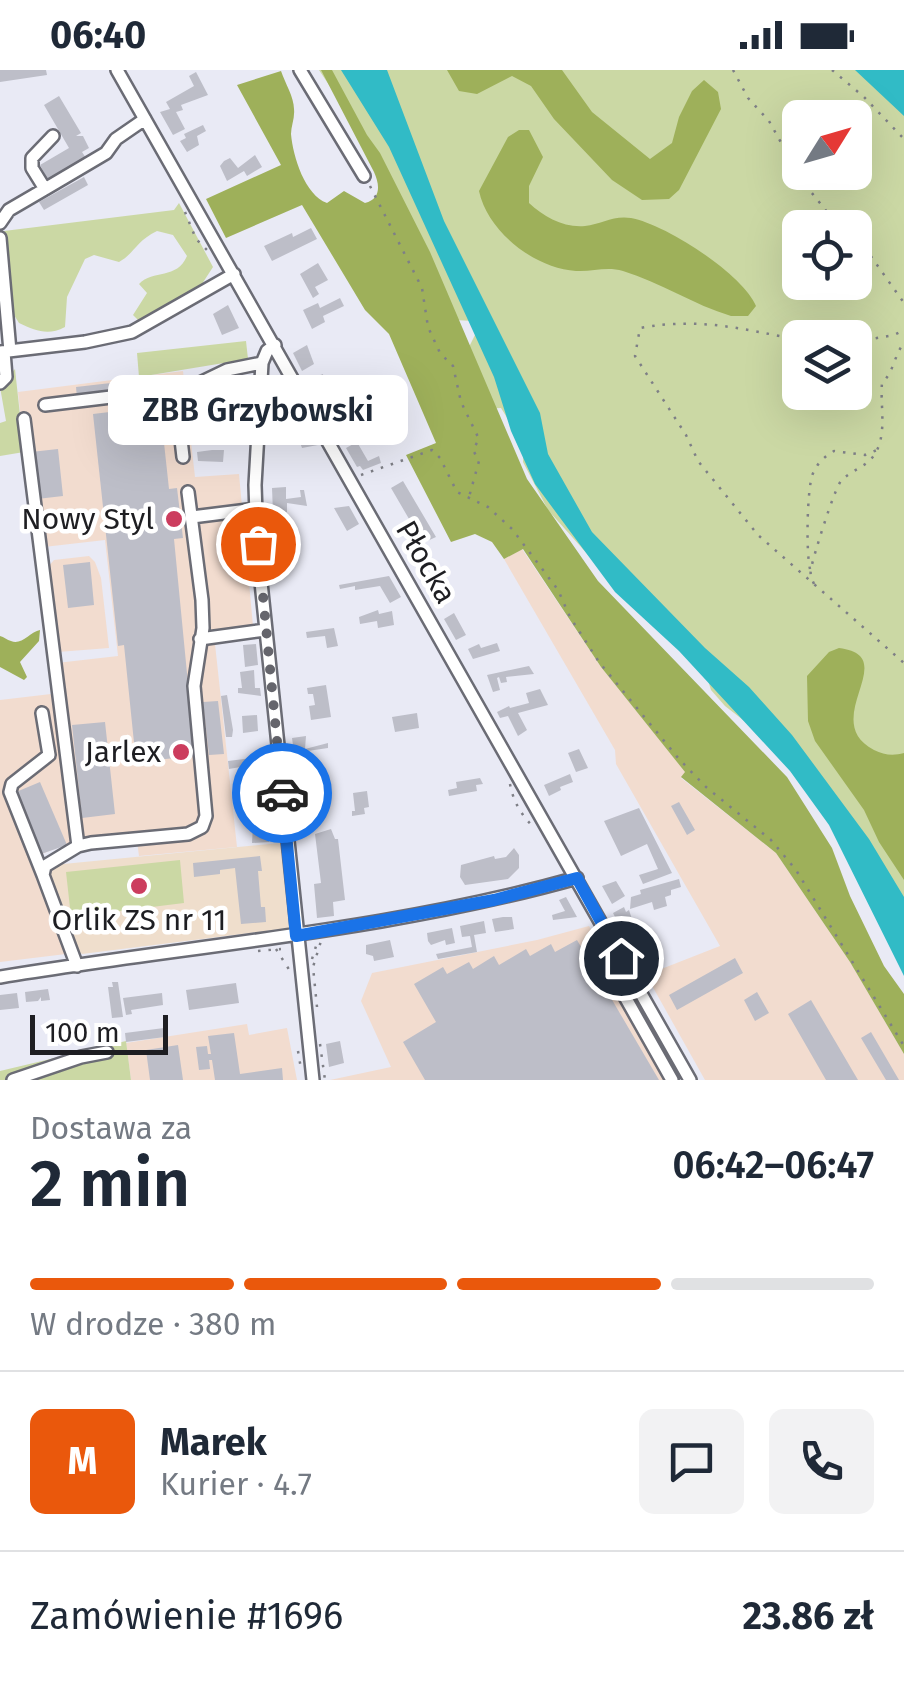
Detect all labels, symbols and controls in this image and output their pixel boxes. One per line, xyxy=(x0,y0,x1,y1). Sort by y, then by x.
text: 06:40 xyxy=(50,12,146,58)
north arrow xyxy=(782,100,872,190)
map controls xyxy=(782,100,872,410)
button: locate xyxy=(782,210,872,300)
button: layers xyxy=(782,320,872,410)
callout: ZBB Grzybowski xyxy=(108,374,408,444)
text: ZBB Grzybowski xyxy=(142,391,374,429)
place label: Nowy Styl xyxy=(21,501,154,537)
pin xyxy=(216,502,301,587)
marker: Nowy Styl xyxy=(163,508,185,530)
street label: Płocka xyxy=(388,514,464,610)
icon: bag xyxy=(231,517,286,572)
place label: Jarlex xyxy=(85,734,161,770)
marker: Jarlex xyxy=(170,741,192,763)
courier xyxy=(232,743,332,843)
icon: car xyxy=(255,766,310,821)
marker: Orlik ZS nr 11 xyxy=(128,875,150,897)
place label: Orlik ZS nr 11 xyxy=(51,902,227,938)
pin xyxy=(579,916,664,1001)
icon: home xyxy=(594,931,649,986)
scale bar xyxy=(30,1010,168,1054)
text: 100 m xyxy=(45,1016,120,1049)
text: Dostawa za xyxy=(30,1109,192,1147)
text: 06:42–06:47 xyxy=(673,1142,874,1188)
text: 2 min xyxy=(30,1145,190,1223)
text: W drodze · 380 m xyxy=(30,1305,276,1343)
button: chat xyxy=(639,1409,744,1514)
button: phone xyxy=(769,1409,874,1514)
text: Marek xyxy=(160,1419,267,1465)
text: M xyxy=(68,1438,97,1484)
text: Kurier · 4.7 xyxy=(160,1465,312,1503)
text: Zamówienie #1696 xyxy=(30,1593,343,1639)
text: 23.86 zł xyxy=(743,1593,874,1639)

